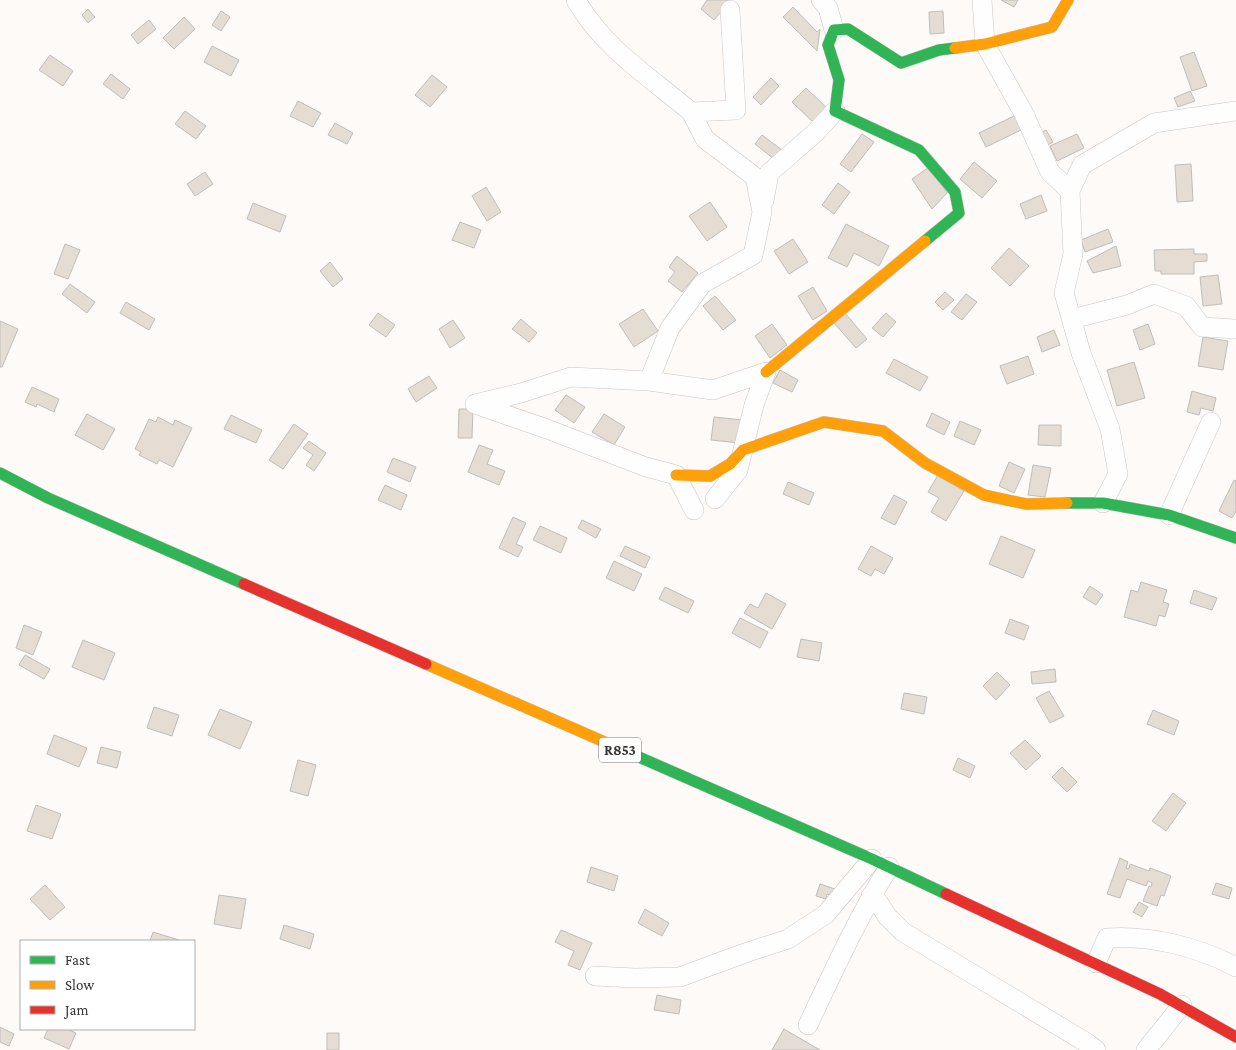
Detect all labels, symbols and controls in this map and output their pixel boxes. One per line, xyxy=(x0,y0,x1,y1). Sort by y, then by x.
road number: R853 xyxy=(599,738,641,762)
legend xyxy=(20,940,195,1030)
text: Fast xyxy=(65,952,91,968)
text: Slow xyxy=(65,977,95,993)
text: Jam xyxy=(63,1002,88,1019)

